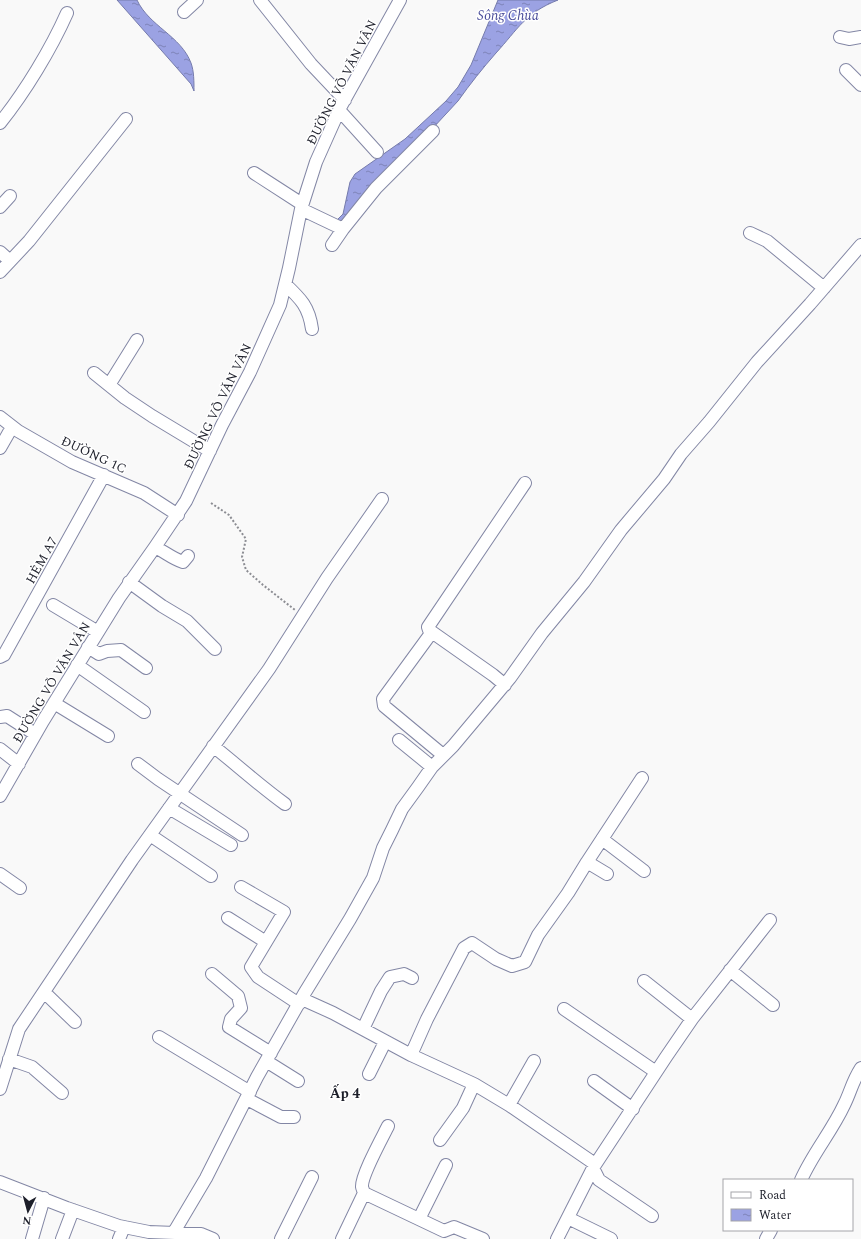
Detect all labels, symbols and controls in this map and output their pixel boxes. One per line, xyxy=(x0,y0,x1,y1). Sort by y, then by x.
water label: Sông Chùa xyxy=(477,5,539,26)
street label: ĐƯỜNG VÕ VĂN VÂN xyxy=(302,16,382,149)
street label: ĐƯỜNG VÕ VĂN VÂN xyxy=(179,340,257,473)
street label: ĐƯỜNG 1C xyxy=(57,431,130,479)
street label: HẺM A7 xyxy=(21,533,63,588)
street label: ĐƯỜNG VÕ VĂN VÂN xyxy=(8,618,96,747)
district label: Ấp 4 xyxy=(330,1083,360,1104)
legend xyxy=(723,1179,853,1231)
text: Road xyxy=(759,1186,786,1205)
north arrow xyxy=(8,1191,48,1231)
text: Water xyxy=(759,1206,791,1225)
text: N xyxy=(22,1212,32,1229)

